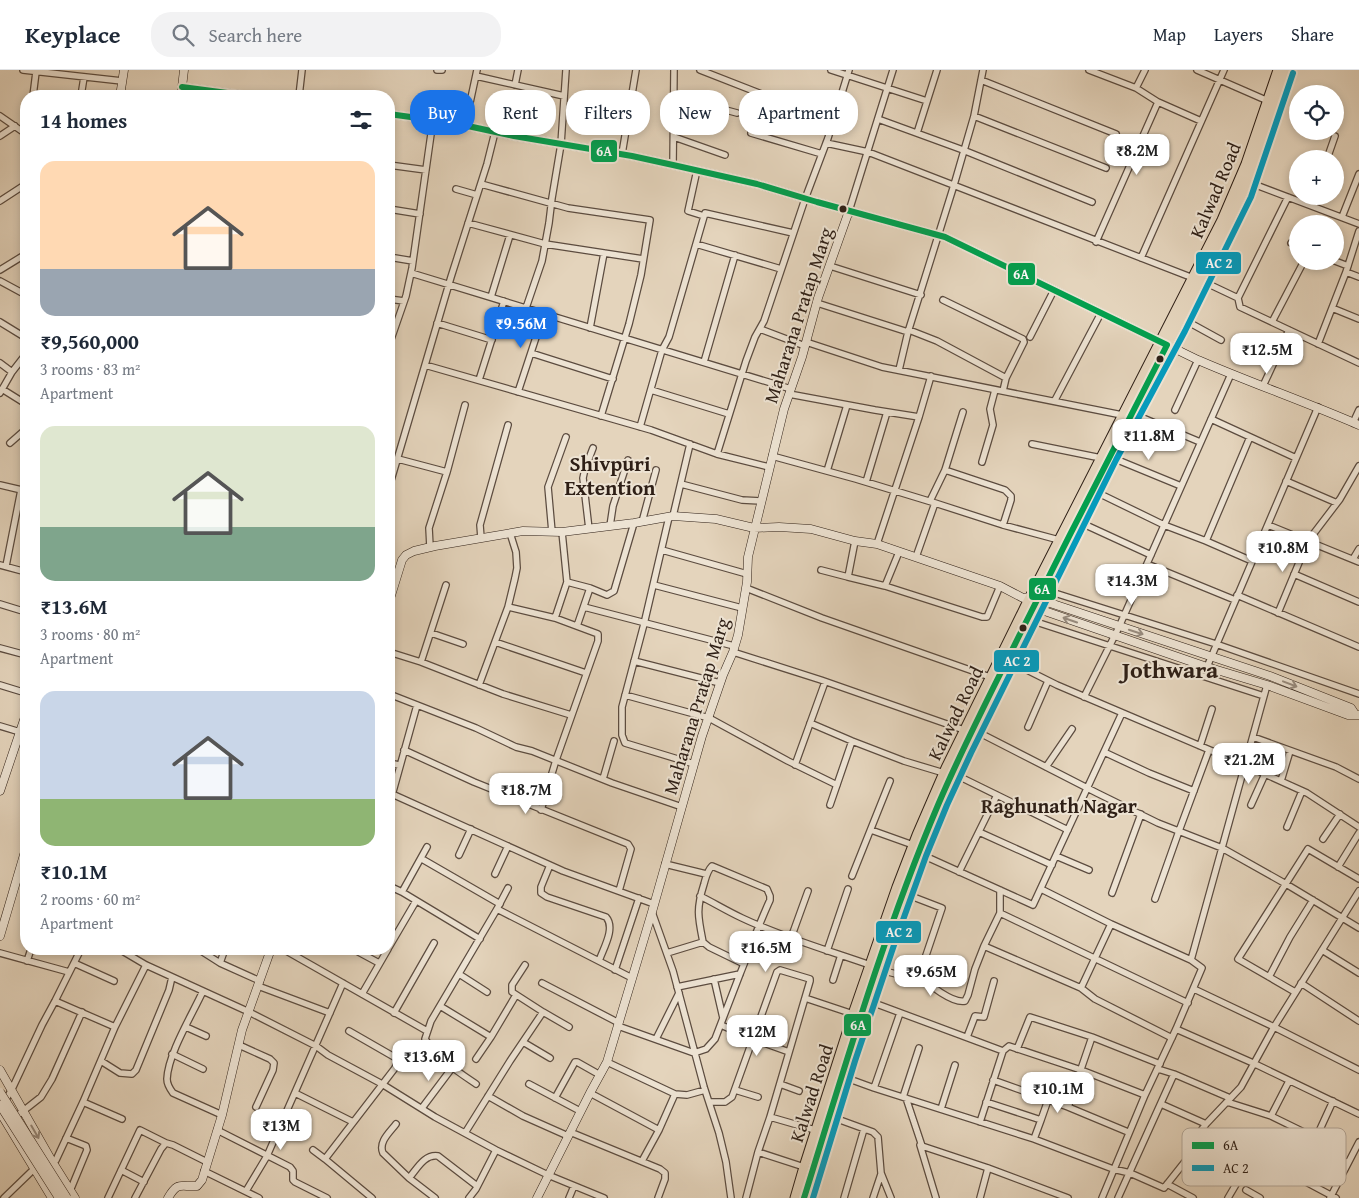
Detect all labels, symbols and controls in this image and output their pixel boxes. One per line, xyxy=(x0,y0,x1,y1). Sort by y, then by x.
search box xyxy=(151,12,501,57)
text: Keyplace xyxy=(25,17,121,52)
icon: search xyxy=(169,21,197,49)
text: Search here xyxy=(209,21,302,49)
text: Map xyxy=(1153,21,1186,48)
text: Layers xyxy=(1214,21,1263,48)
text: Share xyxy=(1291,21,1334,48)
map controls xyxy=(1289,85,1344,270)
button: locate xyxy=(1289,85,1344,140)
chip: Buy xyxy=(410,90,475,135)
chip: Rent xyxy=(485,90,556,135)
chip: Filters xyxy=(566,90,650,135)
chip: New xyxy=(660,90,729,135)
chip: Apartment xyxy=(739,90,858,135)
text: 14 homes xyxy=(40,105,127,136)
icon: filters xyxy=(347,106,375,134)
pin: ₹8.2M xyxy=(1102,134,1172,176)
street label: Kalwad Road xyxy=(1182,137,1248,242)
text: ₹8.2M xyxy=(1115,138,1159,162)
line badge: 6A xyxy=(590,139,618,163)
text: 6A xyxy=(596,141,612,161)
button: + xyxy=(1289,150,1344,205)
icon: home xyxy=(163,193,253,283)
unlabelled marker xyxy=(838,204,848,214)
button: − xyxy=(1289,215,1344,270)
street label: Maharana Pratap Marg xyxy=(756,223,840,407)
line badge: AC 2 xyxy=(1195,251,1242,275)
text: AC 2 xyxy=(1206,253,1233,273)
line badge: 6A xyxy=(1007,262,1036,286)
text: 6A xyxy=(1013,264,1029,284)
pin: ₹9.56M xyxy=(480,306,562,349)
text: ₹9.56M xyxy=(495,311,547,335)
text: ₹9,560,000 xyxy=(40,326,139,357)
pin: ₹12.5M xyxy=(1226,332,1308,375)
text: ₹12.5M xyxy=(1241,337,1293,361)
unlabelled marker xyxy=(1155,354,1165,364)
text: 3 rooms · 83 m² xyxy=(40,357,140,381)
text: Apartment xyxy=(40,381,113,405)
pin: ₹11.8M xyxy=(1108,418,1190,461)
text: ₹11.8M xyxy=(1123,423,1175,447)
district label: Shivpuri Extention xyxy=(564,448,656,503)
icon: home xyxy=(163,458,253,548)
pin: ₹10.8M xyxy=(1242,530,1324,573)
text: ₹10.8M xyxy=(1257,535,1309,559)
pin: ₹14.3M xyxy=(1091,564,1173,606)
text: ₹14.3M xyxy=(1106,568,1158,592)
line badge: 6A xyxy=(1028,577,1057,601)
text: 6A xyxy=(1034,579,1050,599)
text: ₹13.6M xyxy=(40,591,108,622)
street label: Maharana Pratap Marg xyxy=(656,614,736,798)
one-way arrow xyxy=(1062,615,1078,624)
text: 3 rooms · 80 m² xyxy=(40,622,140,646)
unlabelled marker xyxy=(1018,623,1028,633)
one-way arrow xyxy=(1127,628,1143,638)
text: Apartment xyxy=(40,646,113,670)
line badge: AC 2 xyxy=(993,649,1040,673)
text: AC 2 xyxy=(1004,651,1031,671)
district label: Jothwara xyxy=(1118,652,1219,687)
street label: Kalwad Road xyxy=(920,660,990,765)
one-way arrow xyxy=(1282,680,1297,689)
icon: home xyxy=(163,723,253,813)
pin: ₹21.2M xyxy=(1208,742,1290,785)
text: ₹21.2M xyxy=(1223,747,1275,771)
pin: ₹18.7M xyxy=(485,772,567,815)
text: ₹18.7M xyxy=(500,777,552,801)
district label: Raghunath Nagar xyxy=(981,791,1137,820)
text: ₹10.1M xyxy=(40,856,108,887)
text: 2 rooms · 60 m² xyxy=(40,887,140,911)
text: Apartment xyxy=(40,911,113,935)
line badge: AC 2 xyxy=(875,920,922,944)
text: AC 2 xyxy=(886,922,913,942)
pin: ₹16.5M xyxy=(725,930,807,973)
text: ₹16.5M xyxy=(740,935,792,959)
pin: ₹9.65M xyxy=(890,954,972,997)
text: ₹9.65M xyxy=(905,959,957,983)
line badge: 6A xyxy=(843,1013,872,1037)
pin: ₹12M xyxy=(727,1014,787,1057)
text: 6A xyxy=(850,1015,866,1035)
text: ₹12M xyxy=(738,1019,776,1043)
street label: Kalwad Road xyxy=(782,1039,840,1146)
pin: ₹13.6M xyxy=(388,1040,470,1082)
text: ₹13.6M xyxy=(403,1044,455,1068)
pin: ₹10.1M xyxy=(1017,1072,1099,1114)
text: ₹10.1M xyxy=(1032,1076,1084,1100)
pin: ₹13M xyxy=(251,1108,311,1151)
text: ₹13M xyxy=(262,1113,300,1137)
one-way arrow xyxy=(31,1124,40,1139)
legend xyxy=(1182,1128,1346,1186)
text: 6A xyxy=(1223,1135,1239,1155)
text: AC 2 xyxy=(1223,1158,1249,1178)

